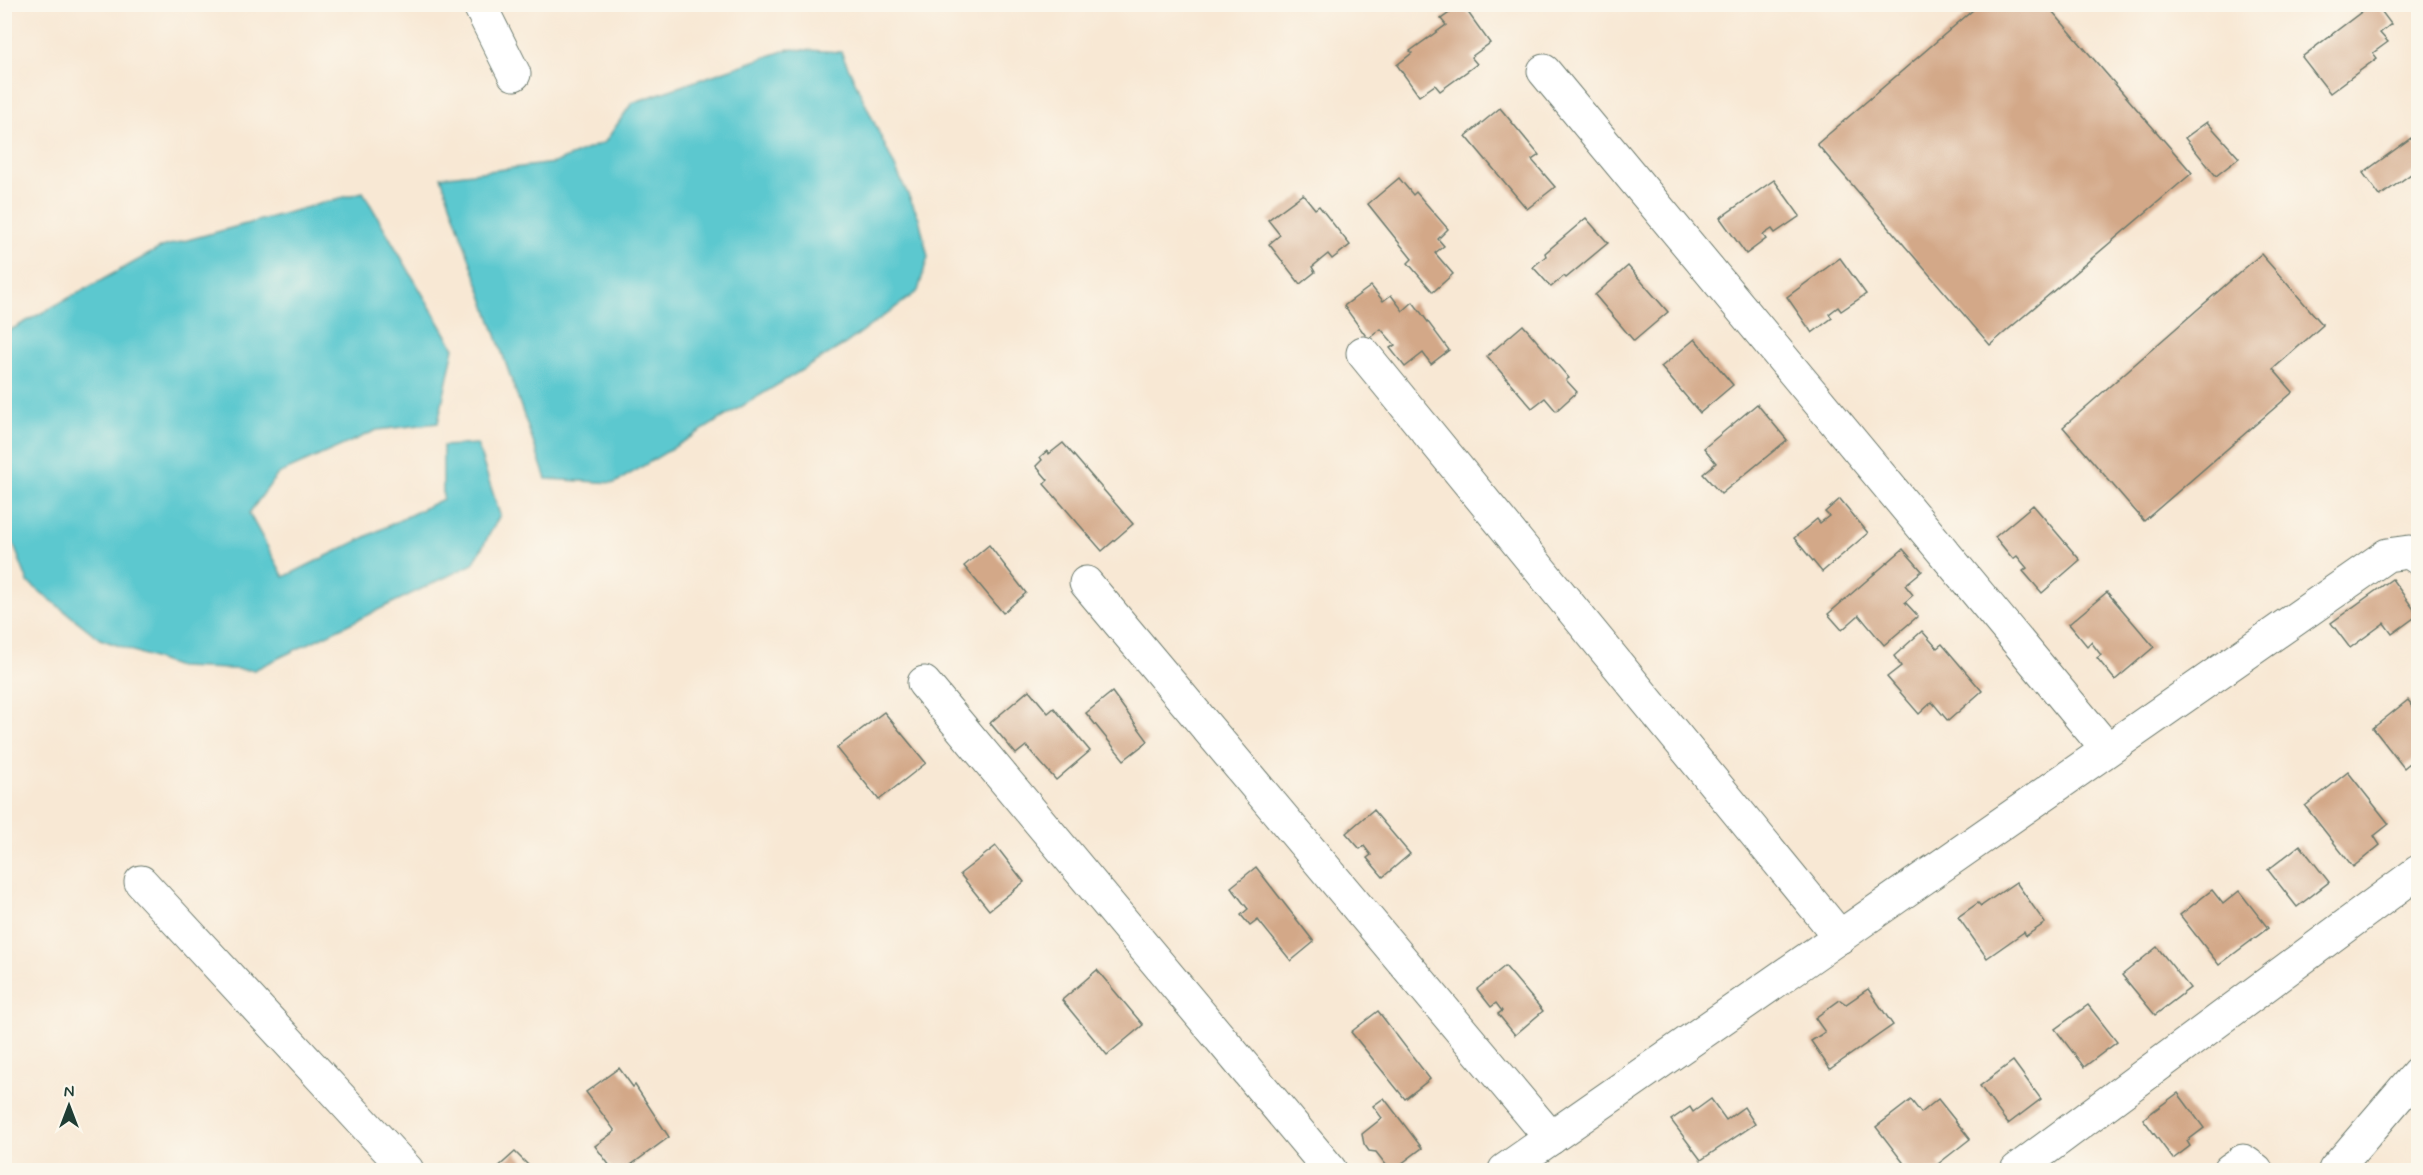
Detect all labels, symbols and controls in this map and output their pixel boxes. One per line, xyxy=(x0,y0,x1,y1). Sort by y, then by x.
north arrow xyxy=(39,1076,99,1136)
text: N xyxy=(64,1082,74,1103)

